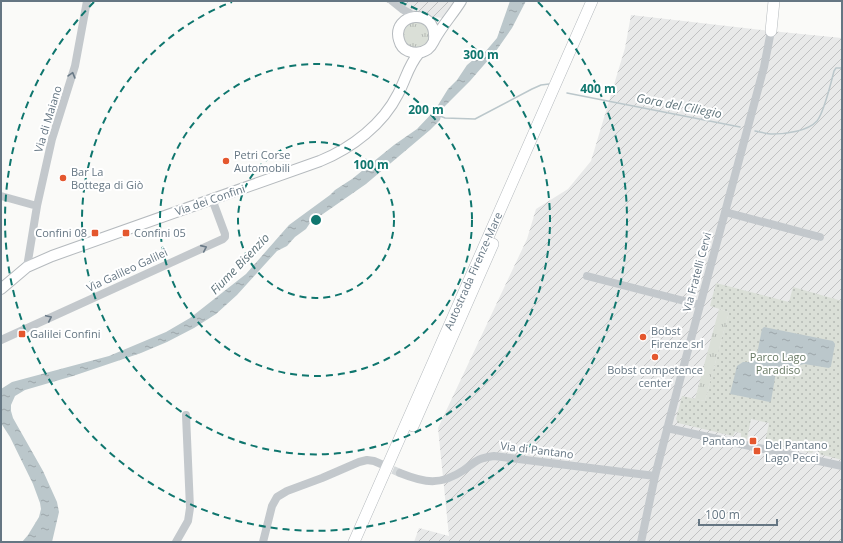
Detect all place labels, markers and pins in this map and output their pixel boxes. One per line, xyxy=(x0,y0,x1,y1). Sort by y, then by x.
place label: Petri Corse Automobili xyxy=(234,147,290,175)
marker: Petri Corse Automobili xyxy=(221,156,231,166)
place label: Bar La Bottega di Giò xyxy=(71,164,144,192)
marker: Bar La Bottega di Giò xyxy=(58,173,68,183)
centre of rings xyxy=(309,213,323,227)
place label: Confini 08 xyxy=(35,225,87,240)
place label: Confini 05 xyxy=(134,225,186,240)
marker: Confini 08 xyxy=(90,228,100,238)
marker: Confini 05 xyxy=(121,228,131,238)
place label: Bobst Firenze srl xyxy=(651,323,704,351)
place label: Galilei Confini xyxy=(30,326,101,341)
marker: Galilei Confini xyxy=(17,329,27,339)
marker: Bobst Firenze srl xyxy=(638,332,648,342)
marker: Bobst competence center xyxy=(650,352,660,362)
place label: Bobst competence center xyxy=(607,362,703,390)
place label: Pantano xyxy=(702,433,745,448)
marker: Pantano xyxy=(748,436,758,446)
place label: Del Pantano Lago Pecci xyxy=(765,437,828,465)
marker: Del Pantano Lago Pecci xyxy=(752,446,762,456)

